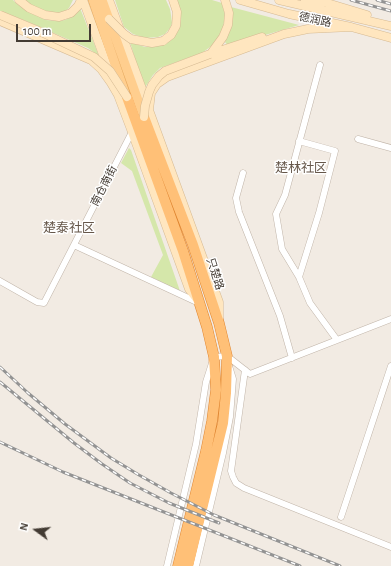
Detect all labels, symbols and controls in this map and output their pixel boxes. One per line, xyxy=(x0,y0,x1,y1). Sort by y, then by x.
street label: 德润路 xyxy=(297,10,333,30)
scale bar xyxy=(18,16,93,42)
text: 100 m xyxy=(23,25,51,37)
district label: 楚林社区 xyxy=(275,160,327,176)
street label: 南仓南街 xyxy=(88,163,120,209)
district label: 楚泰社区 xyxy=(43,220,95,236)
street label: 只楚路 xyxy=(204,256,226,292)
north arrow xyxy=(16,510,56,550)
text: N xyxy=(18,522,30,532)

